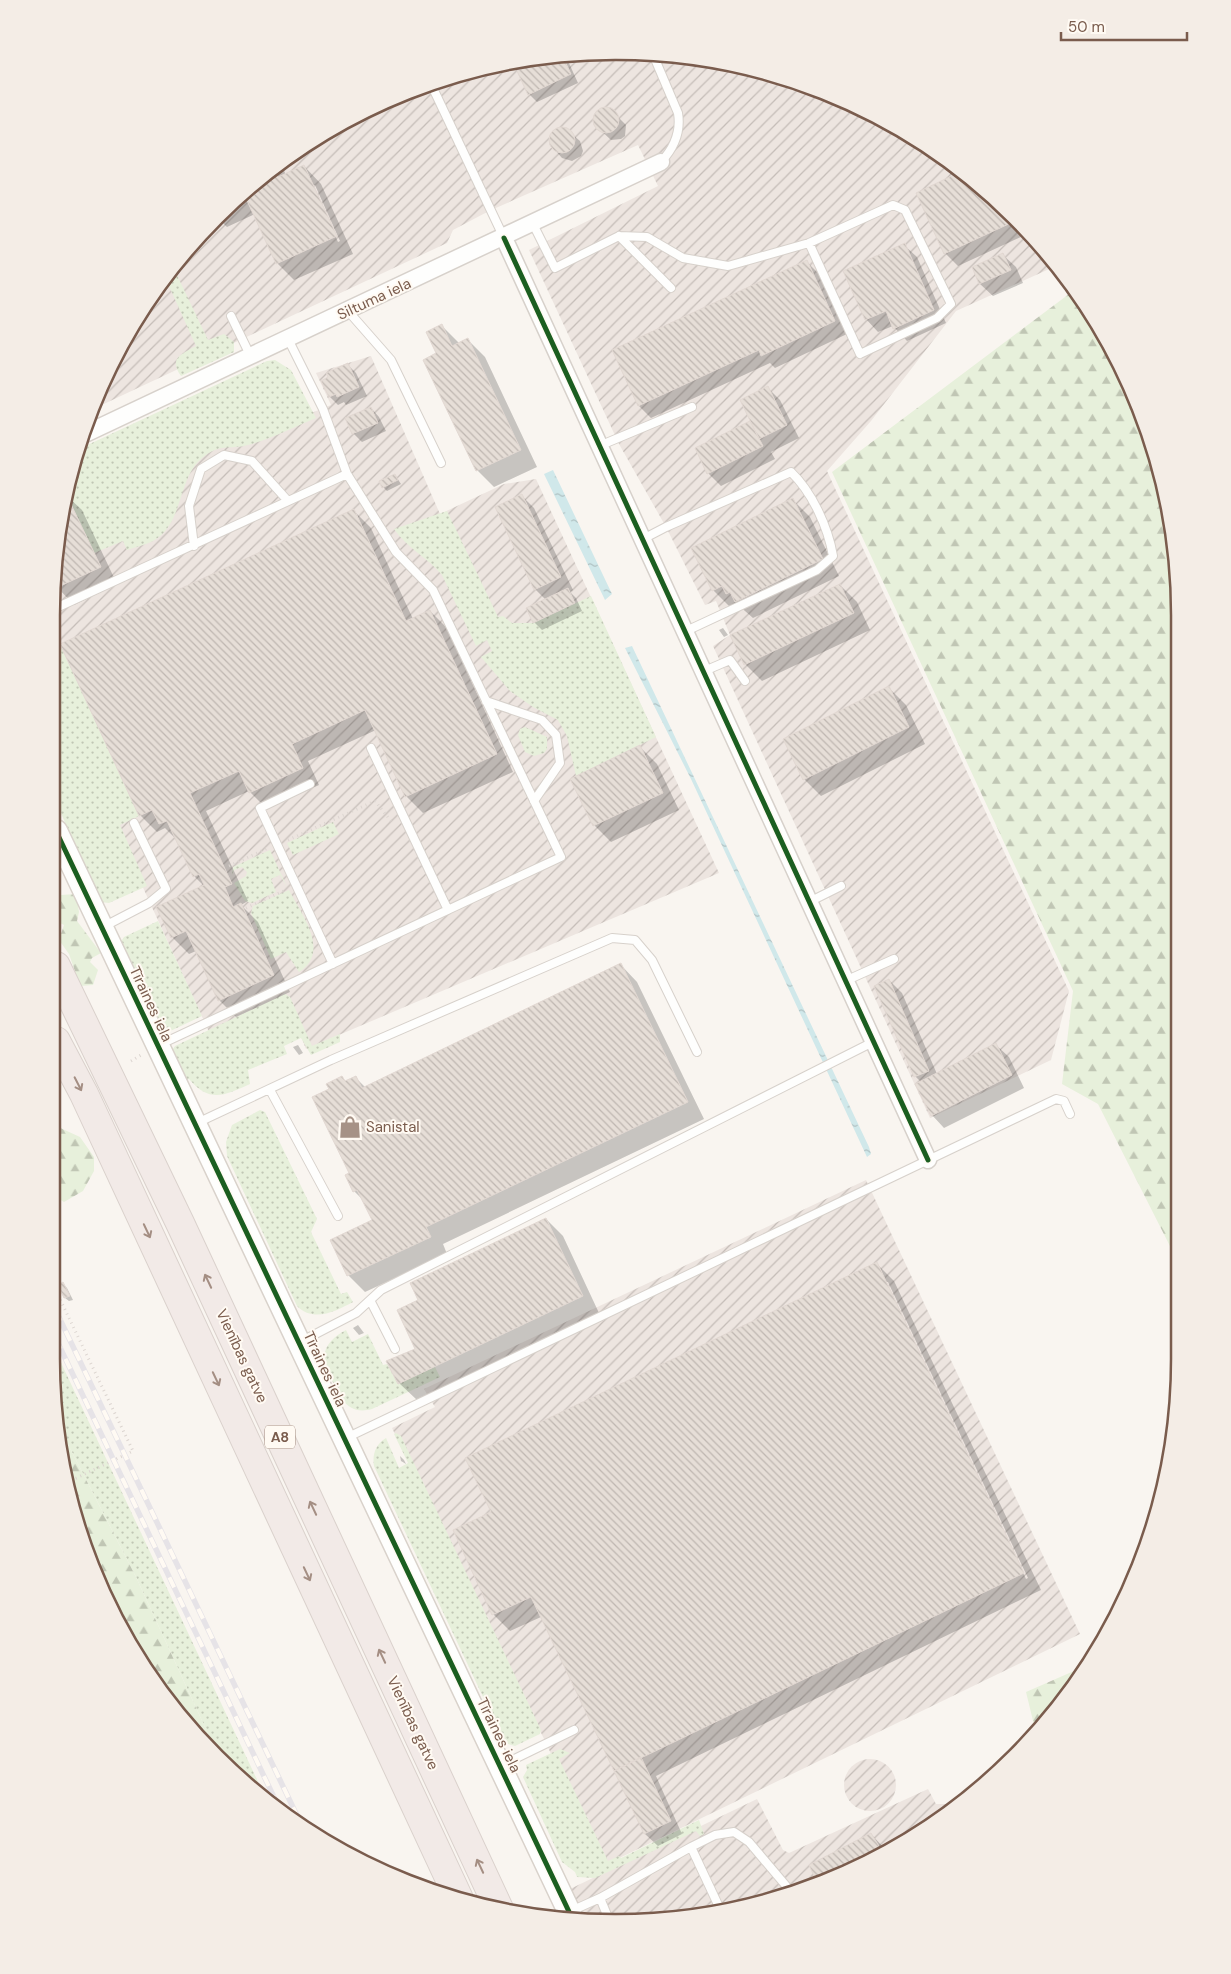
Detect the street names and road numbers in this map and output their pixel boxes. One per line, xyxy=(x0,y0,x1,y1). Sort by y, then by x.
street label: Siltuma iela xyxy=(334,273,414,325)
street label: Tīraines iela xyxy=(125,963,177,1045)
street label: Vienības gatve xyxy=(212,1306,272,1406)
street label: Tīraines iela xyxy=(299,1328,351,1410)
road number: A8 xyxy=(265,1425,295,1448)
street label: Vienības gatve xyxy=(383,1673,443,1773)
street label: Tīraines iela xyxy=(472,1694,526,1776)

